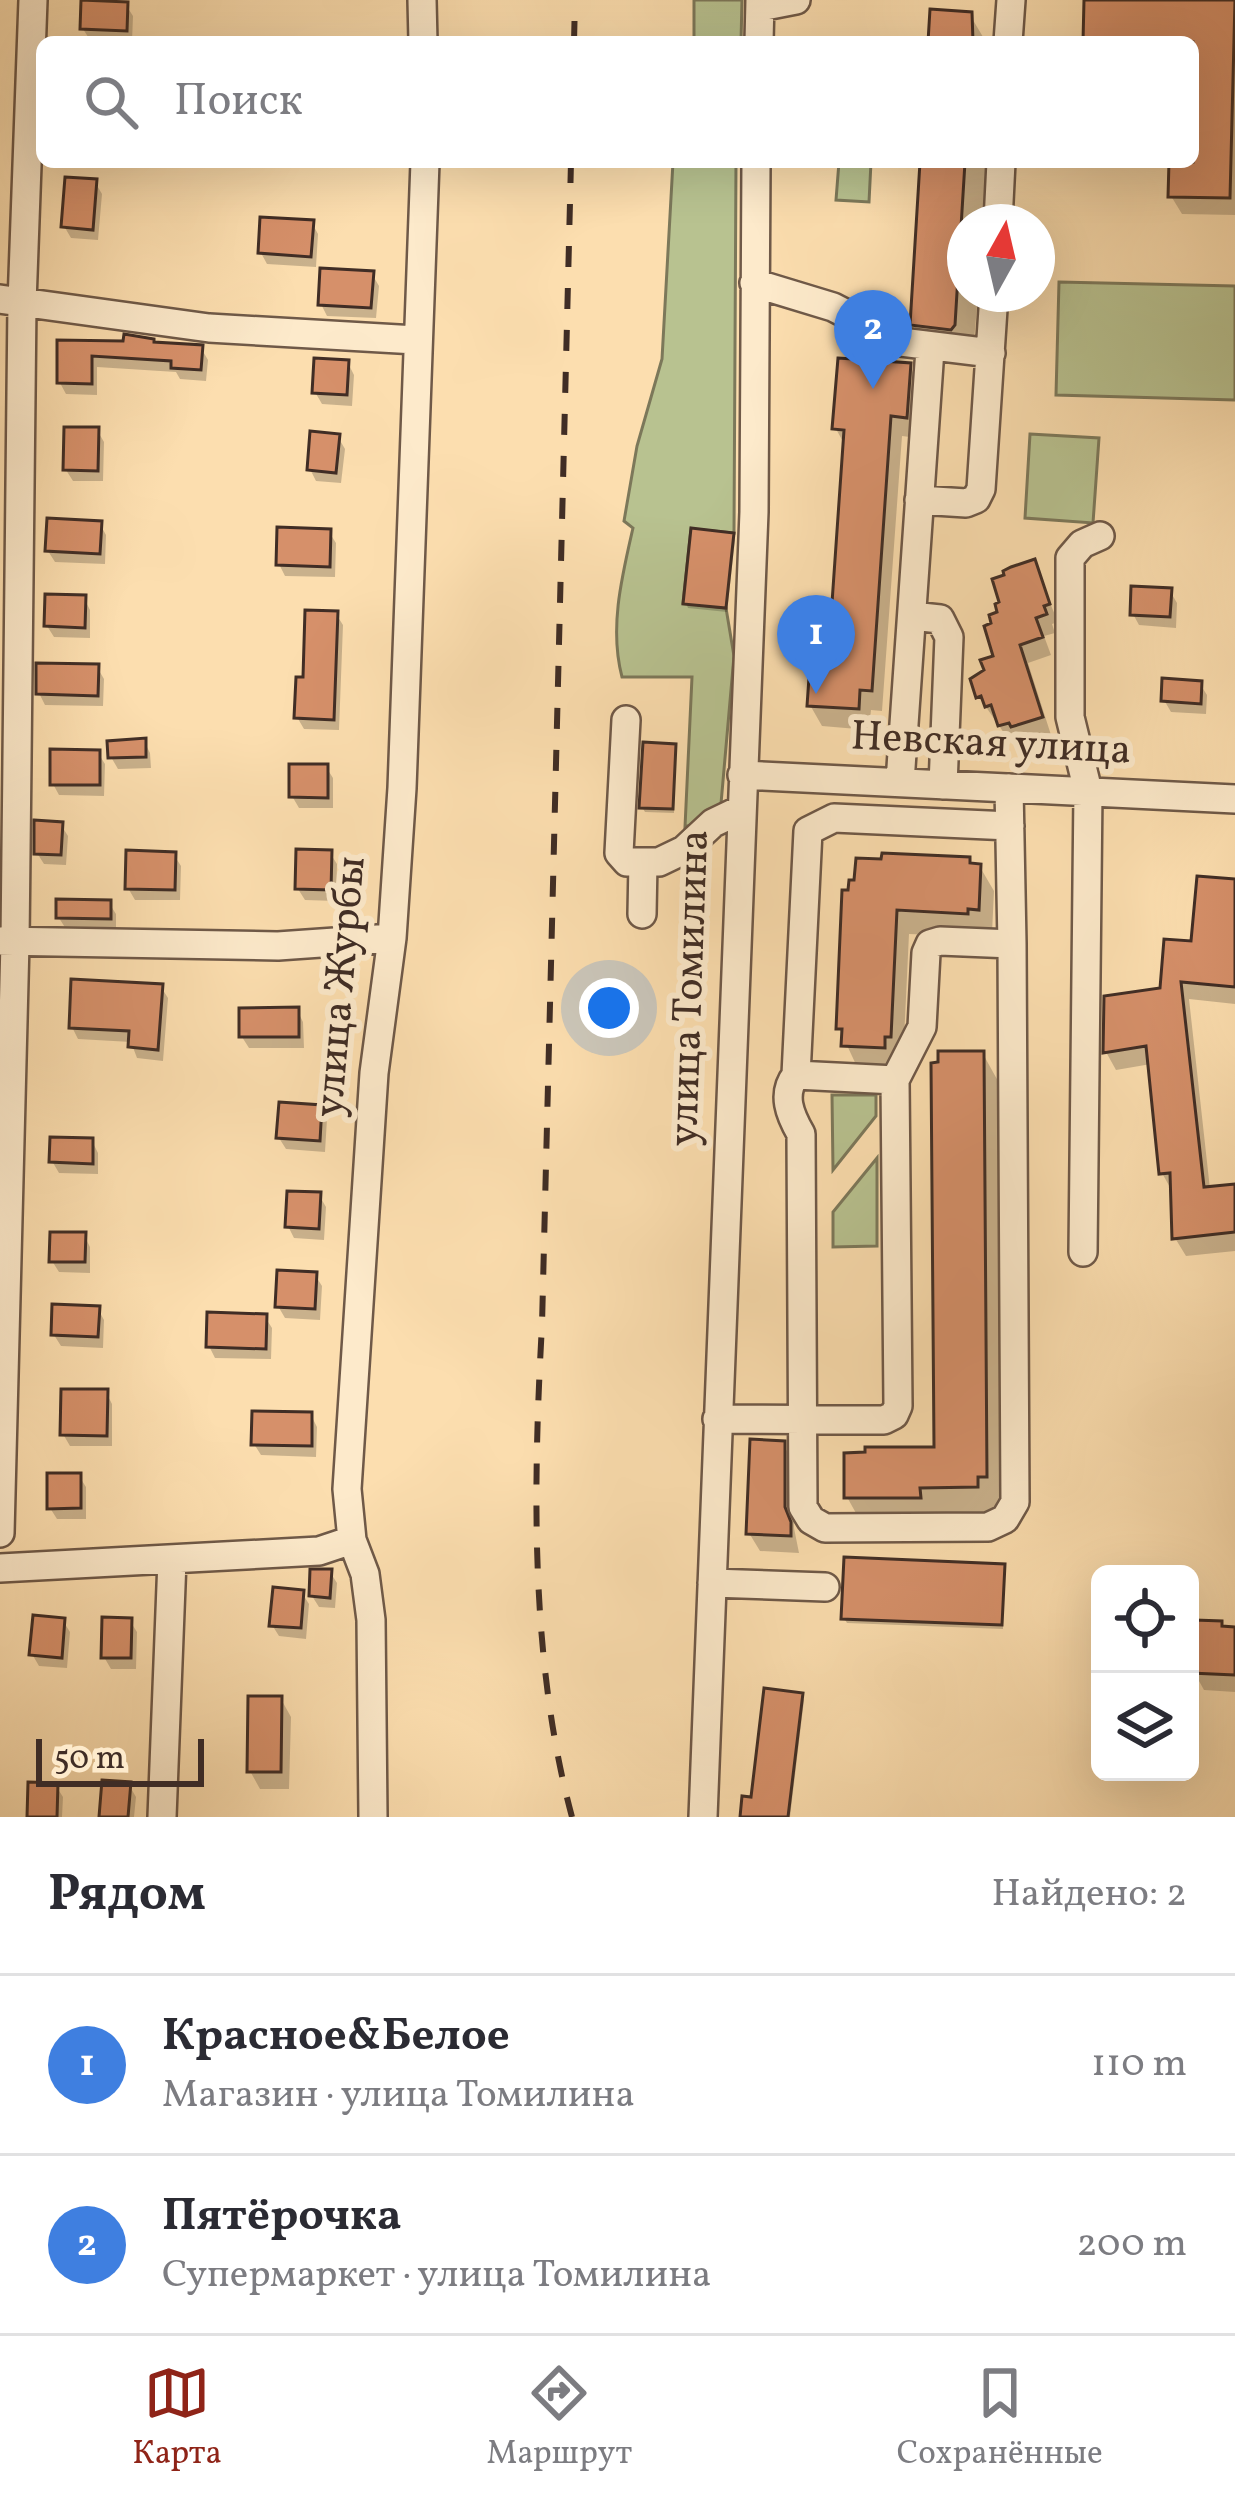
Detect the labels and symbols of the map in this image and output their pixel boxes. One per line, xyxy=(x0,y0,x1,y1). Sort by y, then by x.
north arrow xyxy=(947,204,1055,312)
pin: 2 xyxy=(834,290,912,389)
pin: 1 xyxy=(777,595,855,694)
street label: Невская улица xyxy=(849,708,1133,782)
street label: улица Томилина xyxy=(656,829,726,1147)
street label: улица Журбы xyxy=(301,854,383,1120)
your location xyxy=(579,978,639,1038)
scale bar xyxy=(36,1733,204,1786)

